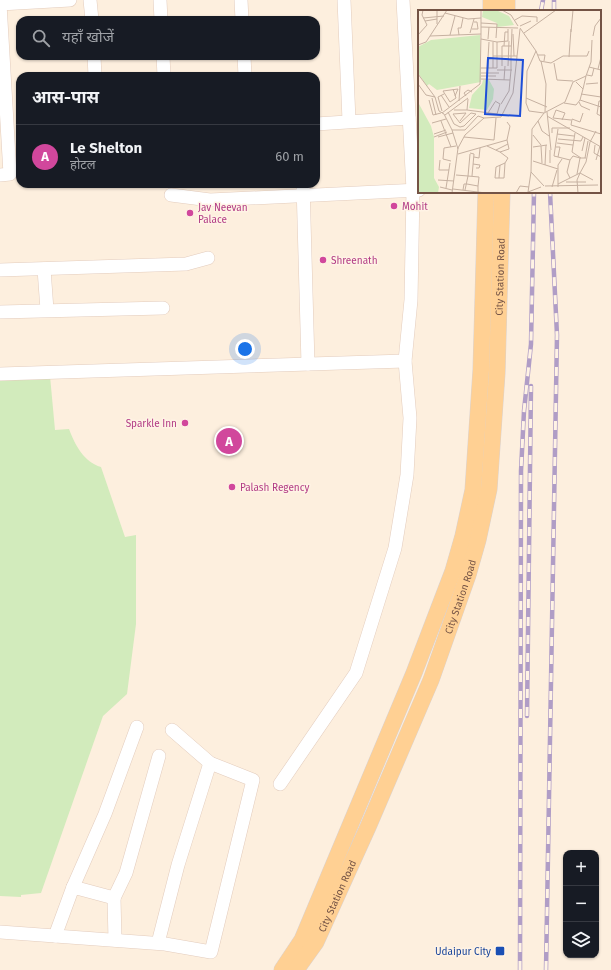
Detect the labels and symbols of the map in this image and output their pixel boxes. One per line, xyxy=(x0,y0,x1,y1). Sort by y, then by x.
inset map xyxy=(418,10,601,193)
marker: Mohit xyxy=(389,201,399,211)
place label: Mohit xyxy=(402,201,428,213)
place label: Jav Neevan Palace xyxy=(198,202,248,226)
marker: Jav Neevan Palace xyxy=(185,208,195,218)
street label: City Station Road xyxy=(494,238,508,316)
marker: Shreenath xyxy=(318,255,328,265)
place label: Shreenath xyxy=(331,255,378,267)
your location xyxy=(235,339,255,359)
place label: Sparkle Inn xyxy=(126,418,177,430)
marker: Sparkle Inn xyxy=(180,418,190,428)
pin: A xyxy=(216,426,242,456)
marker: Palash Regency xyxy=(227,482,237,492)
place label: Palash Regency xyxy=(240,482,309,494)
street label: City Station Road xyxy=(443,558,479,636)
street label: City Station Road xyxy=(316,858,359,934)
marker: Udaipur City xyxy=(494,945,506,957)
place label: Udaipur City xyxy=(435,946,491,958)

